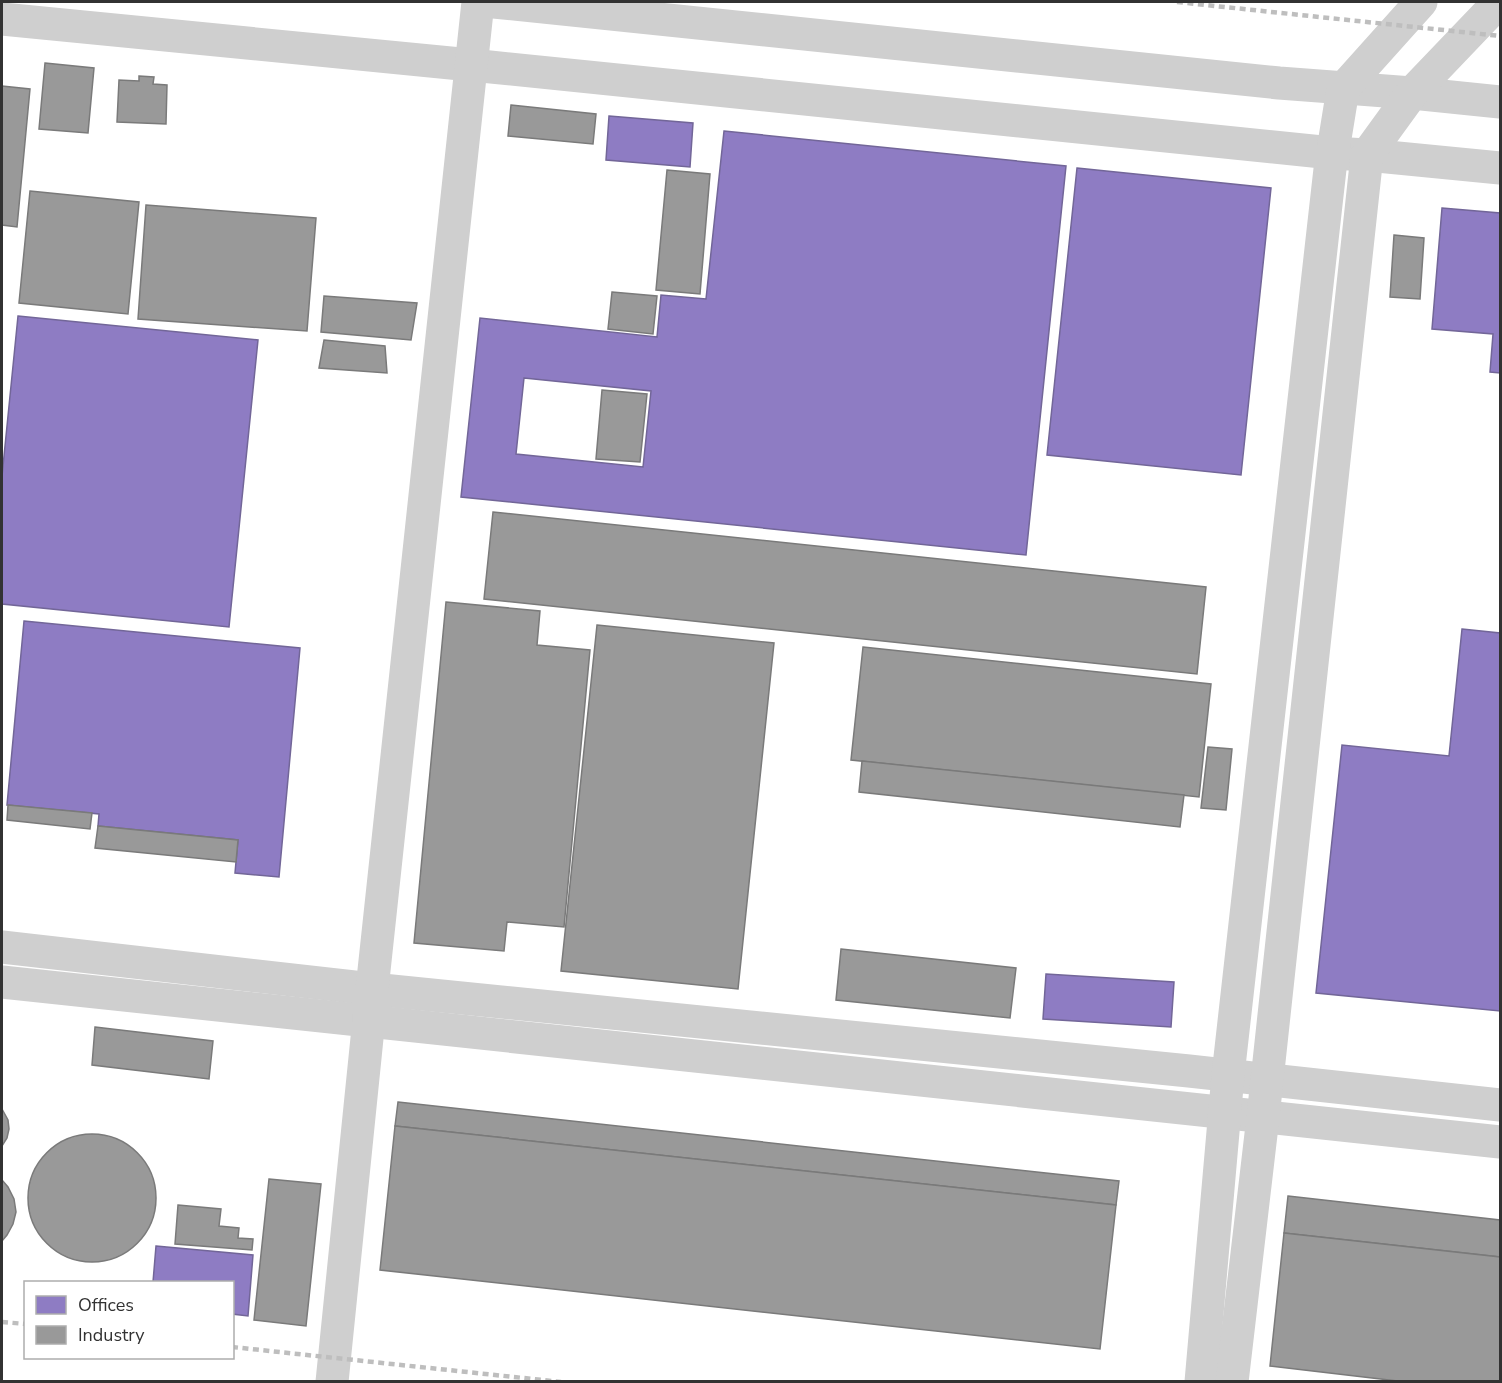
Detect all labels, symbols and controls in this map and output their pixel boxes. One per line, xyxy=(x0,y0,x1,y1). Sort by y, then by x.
legend xyxy=(24,1281,234,1359)
text: Offices xyxy=(78,1293,134,1317)
text: Industry xyxy=(78,1323,145,1347)

